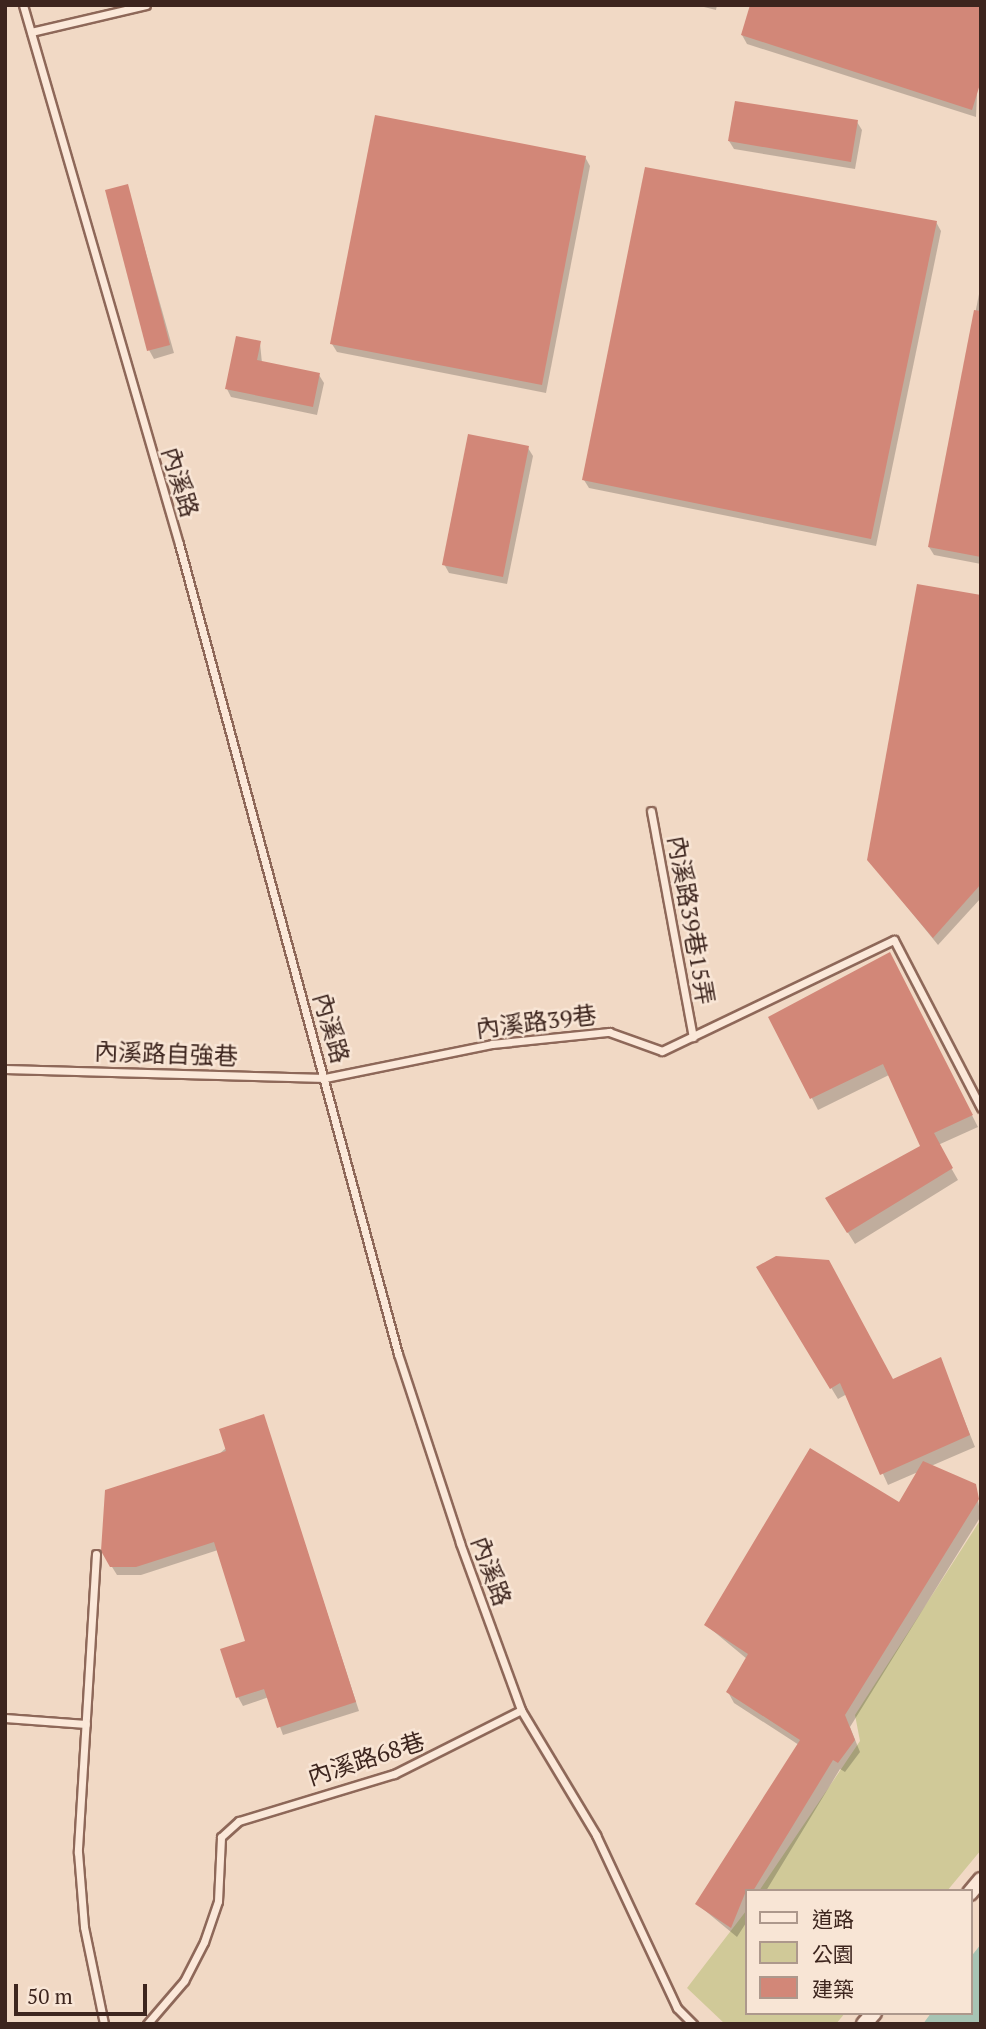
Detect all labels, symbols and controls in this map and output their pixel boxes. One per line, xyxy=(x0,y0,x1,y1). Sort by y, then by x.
street label: 內溪路 xyxy=(156,443,204,521)
street label: 內溪路39巷15弄 xyxy=(662,833,720,1007)
street label: 內溪路 xyxy=(307,989,355,1067)
street label: 內溪路39巷 xyxy=(474,1000,598,1044)
street label: 內溪路自強巷 xyxy=(94,1037,238,1071)
street label: 內溪路 xyxy=(465,1532,517,1610)
street label: 內溪路68巷 xyxy=(304,1727,428,1791)
legend xyxy=(744,1889,972,2015)
text: 道路 xyxy=(812,1905,854,1933)
text: 公園 xyxy=(812,1940,854,1968)
scale bar xyxy=(18,1969,150,2013)
text: 建築 xyxy=(812,1975,854,2003)
text: 50 m xyxy=(27,1982,73,2010)

